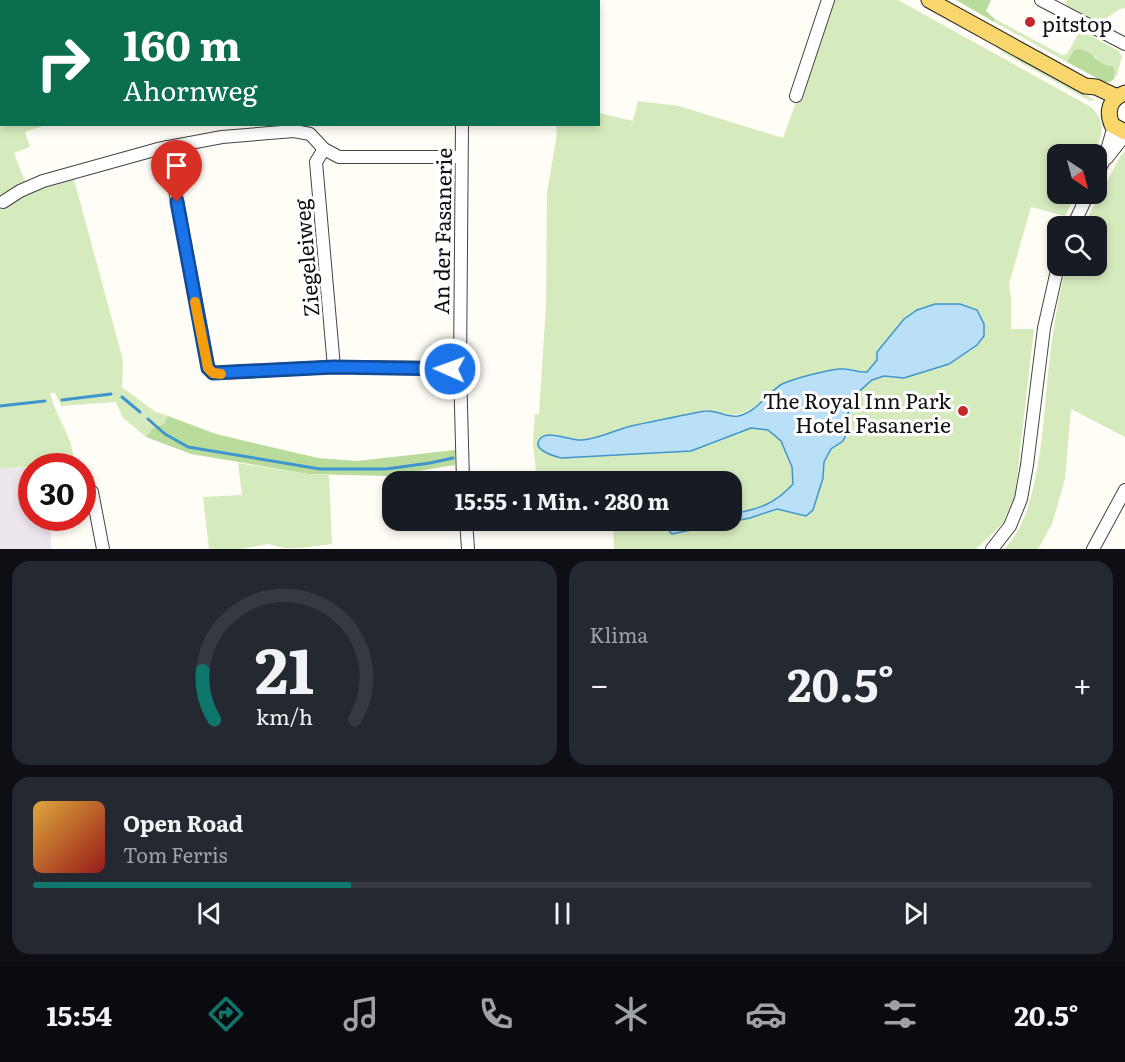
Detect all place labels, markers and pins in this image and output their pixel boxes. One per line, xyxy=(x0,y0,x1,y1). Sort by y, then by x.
place label: pitstop xyxy=(1042,7,1112,38)
marker: pitstop xyxy=(1023,15,1037,29)
pin xyxy=(151,140,202,202)
place label: The Royal Inn Park Hotel Fasanerie xyxy=(763,384,951,439)
marker: The Royal Inn Park Hotel Fasanerie xyxy=(956,404,970,418)

